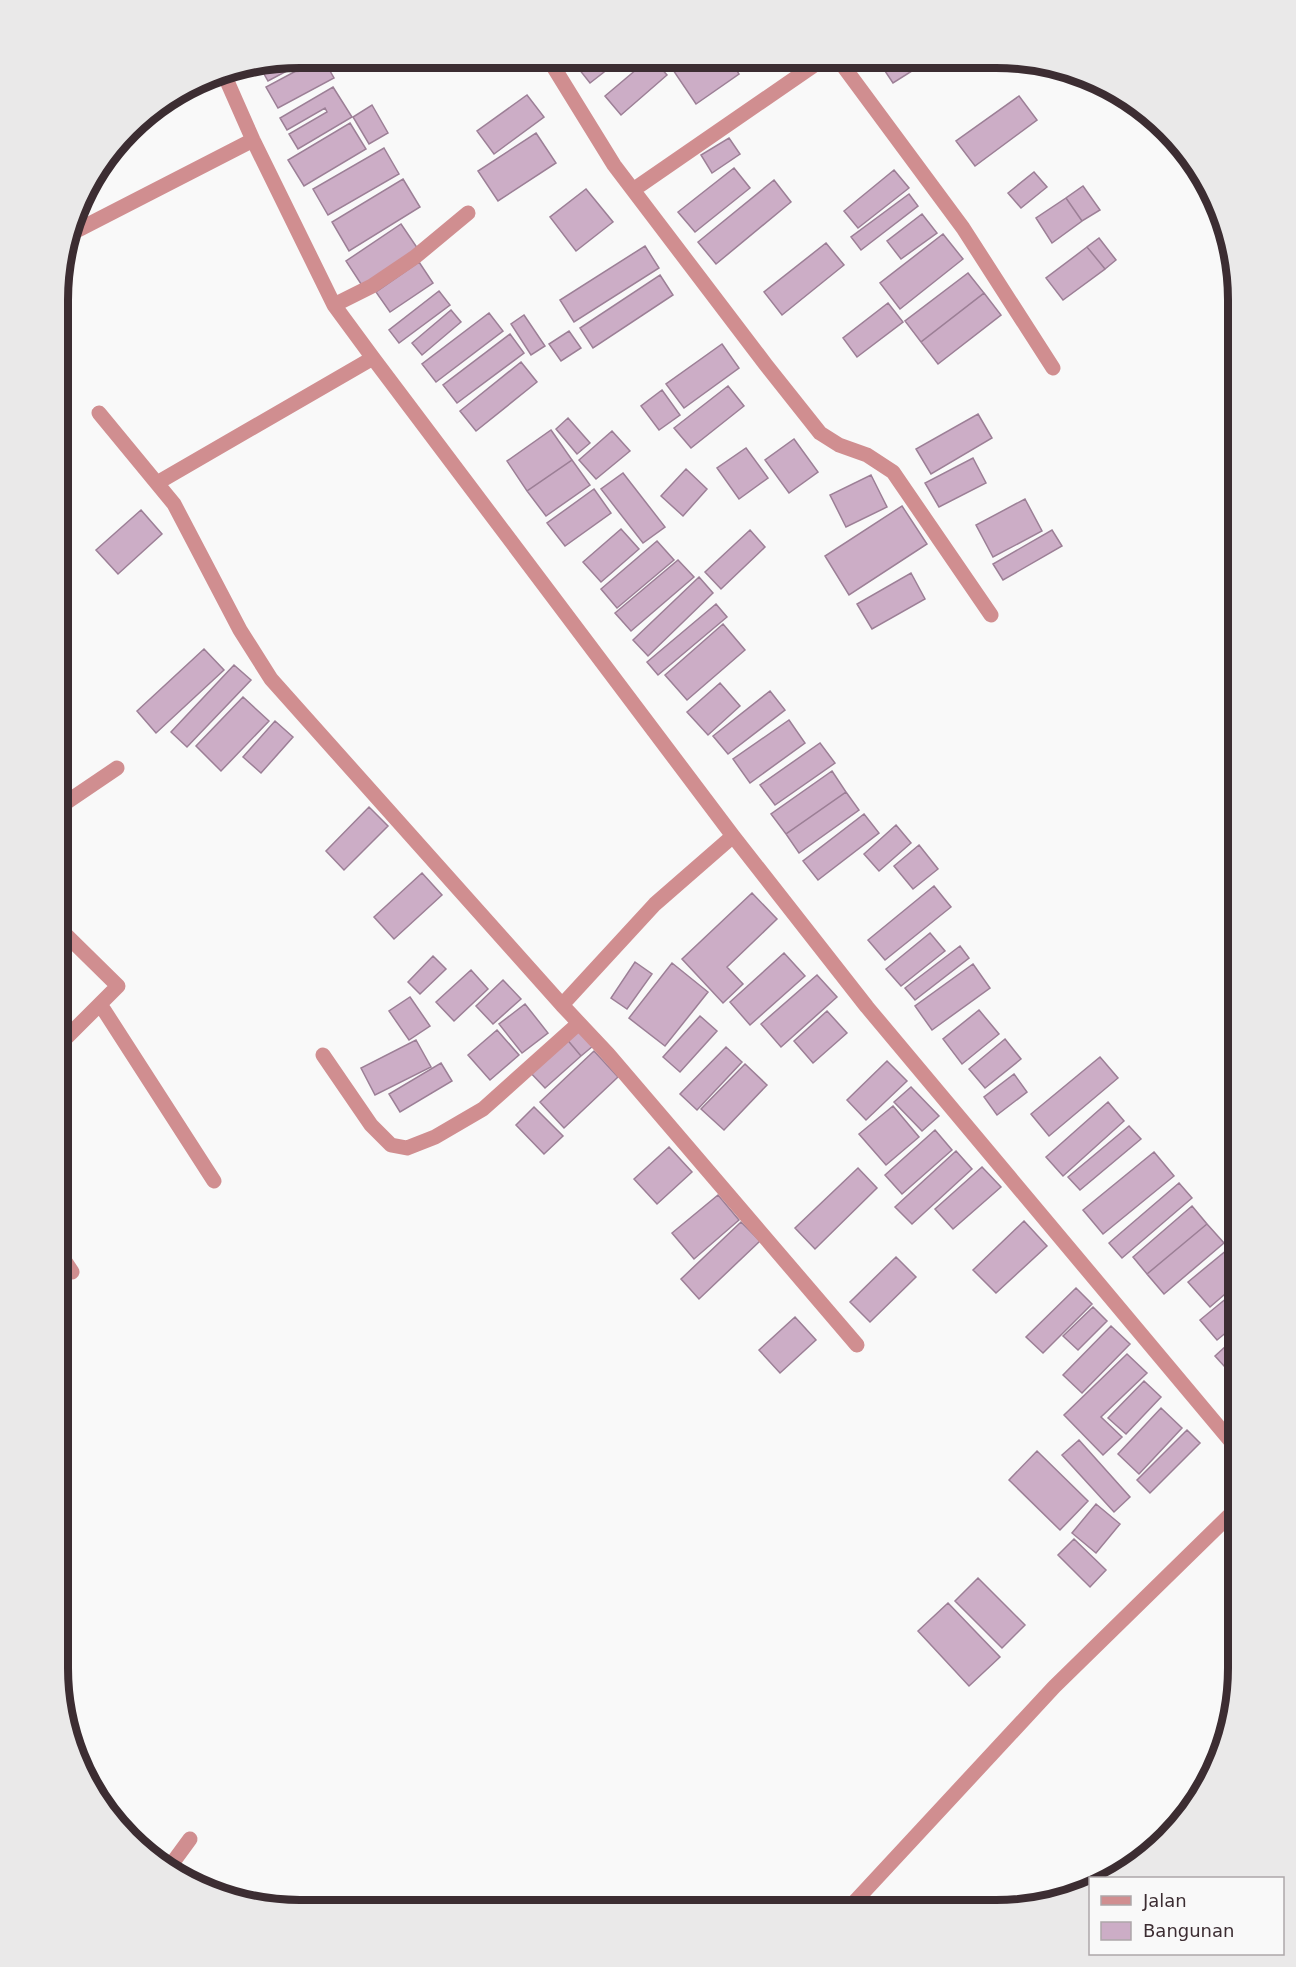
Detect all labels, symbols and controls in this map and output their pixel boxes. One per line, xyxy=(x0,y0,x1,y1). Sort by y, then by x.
legend xyxy=(1089,1877,1284,1955)
text: Jalan xyxy=(1142,1890,1187,1911)
text: Bangunan xyxy=(1143,1920,1234,1941)

